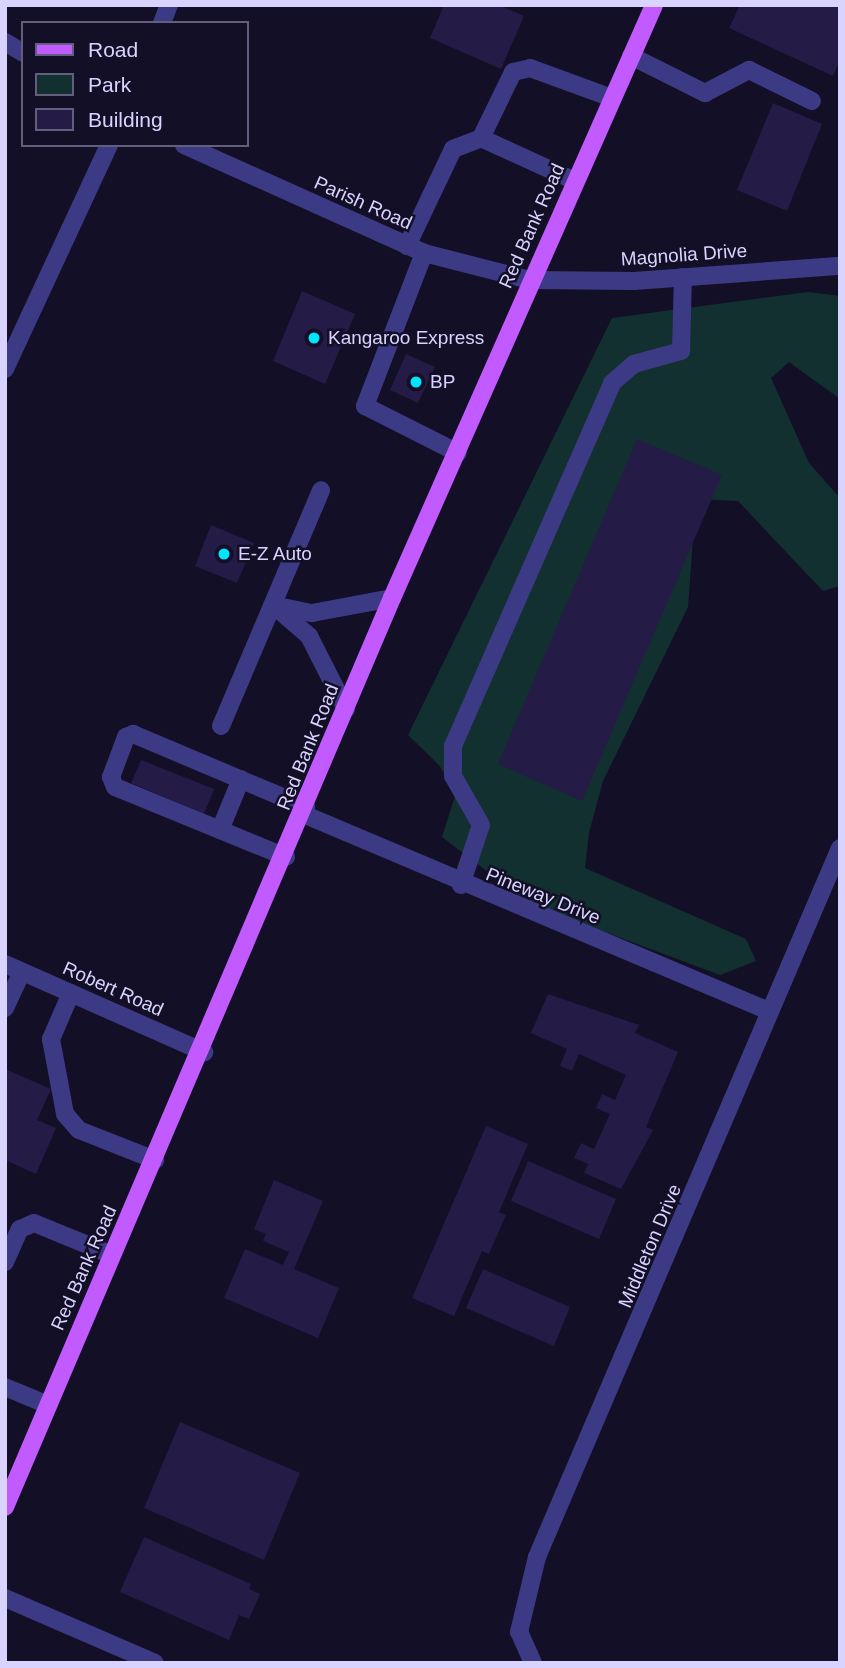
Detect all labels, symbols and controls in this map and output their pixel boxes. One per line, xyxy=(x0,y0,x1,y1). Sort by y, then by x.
legend xyxy=(21,21,248,147)
text: Road xyxy=(88,38,138,61)
text: Park xyxy=(88,73,131,96)
text: Building xyxy=(88,108,163,131)
street label: Red Bank Road xyxy=(494,160,570,292)
street label: Parish Road xyxy=(311,171,415,235)
street label: Magnolia Drive xyxy=(620,239,748,271)
place label: Kangaroo Express xyxy=(328,327,484,349)
marker: Kangaroo Express xyxy=(306,330,322,346)
place label: BP xyxy=(430,371,455,393)
marker: BP xyxy=(408,374,424,390)
place label: E-Z Auto xyxy=(238,543,313,565)
marker: E-Z Auto xyxy=(216,546,232,562)
street label: Red Bank Road xyxy=(272,681,344,813)
street label: Pineway Drive xyxy=(482,863,604,929)
street label: Robert Road xyxy=(59,957,167,1021)
street label: Middleton Drive xyxy=(614,1181,686,1311)
street label: Red Bank Road xyxy=(46,1202,122,1334)

